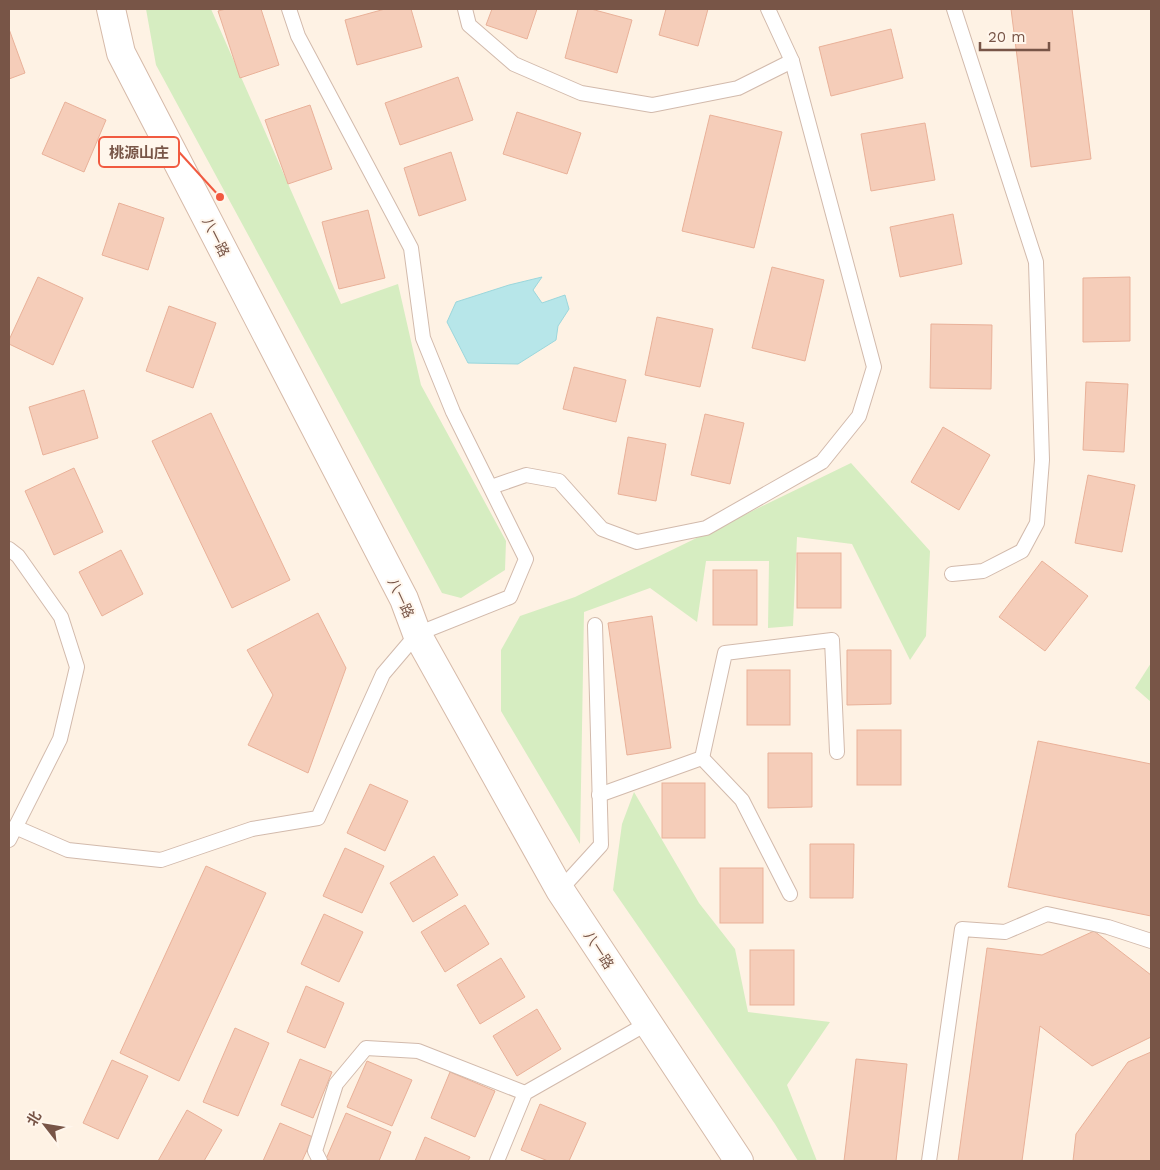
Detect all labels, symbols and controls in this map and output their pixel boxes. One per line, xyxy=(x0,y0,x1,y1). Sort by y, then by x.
scale bar xyxy=(980,20,1049,52)
text: 20 m xyxy=(988,28,1026,46)
callout: 桃源山庄 xyxy=(99,137,179,167)
text: 桃源山庄 xyxy=(109,144,169,162)
street label: 八一路 xyxy=(199,215,233,259)
street label: 八一路 xyxy=(385,576,417,620)
street label: 八一路 xyxy=(581,928,617,972)
north arrow xyxy=(20,1100,70,1150)
text: 北 xyxy=(23,1108,44,1128)

